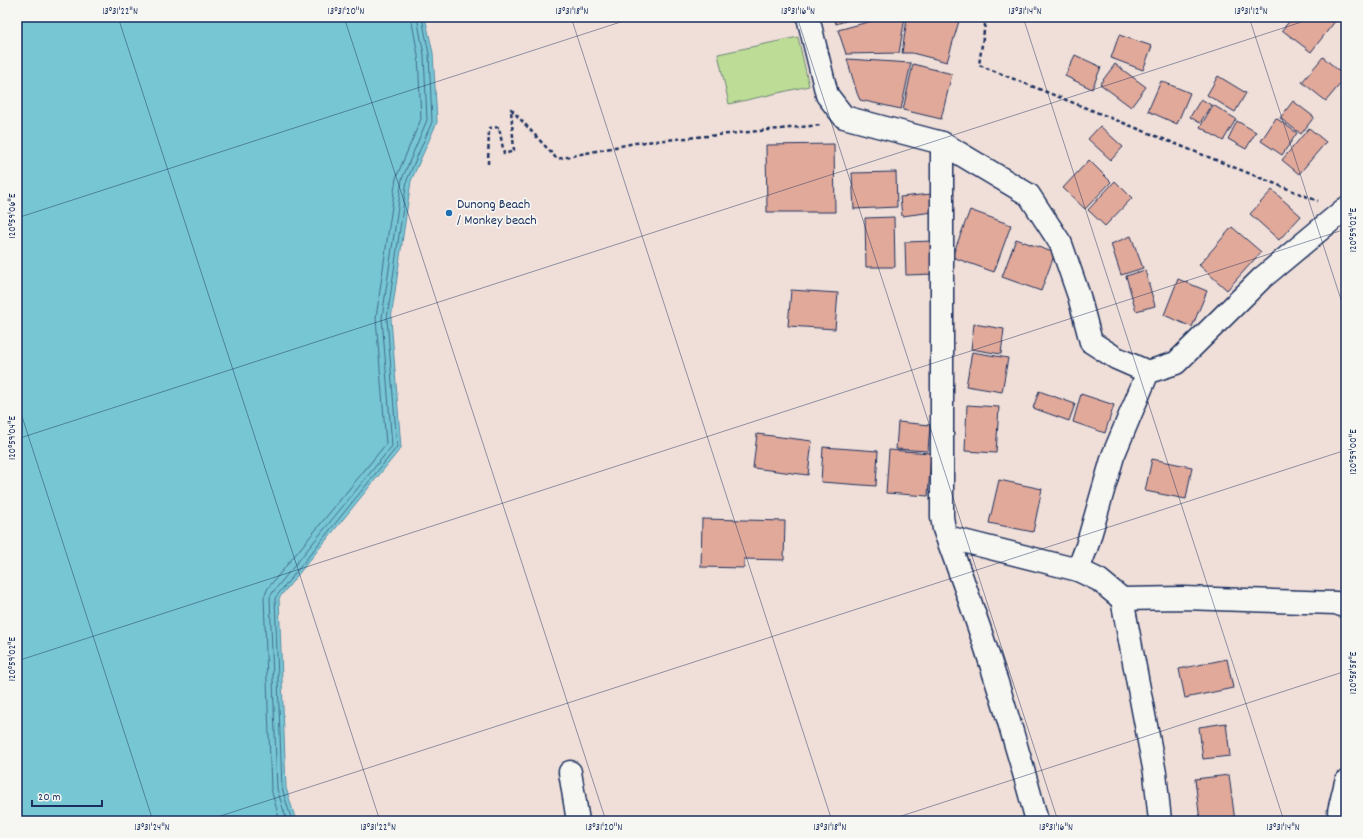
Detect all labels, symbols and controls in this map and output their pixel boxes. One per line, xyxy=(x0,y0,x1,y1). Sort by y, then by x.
text: 13°31'22"N xyxy=(102,5,138,19)
text: 13°31'20"N xyxy=(328,5,364,19)
text: 13°31'18"N xyxy=(555,5,589,19)
text: 13°31'16"N xyxy=(781,5,815,19)
text: 13°31'14"N xyxy=(1008,5,1042,19)
text: 13°31'12"N xyxy=(1234,5,1268,19)
text: 120°59'06"E xyxy=(6,193,20,238)
place label: Dunong Beach / Monkey beach xyxy=(457,195,537,231)
text: 120°59'02"E xyxy=(1347,207,1361,252)
marker: Dunong Beach / Monkey beach xyxy=(444,208,454,218)
text: 120°59'04"E xyxy=(6,415,20,460)
text: 120°59'00"E xyxy=(1347,429,1361,475)
text: 120°59'02"E xyxy=(6,636,20,681)
text: 120°58'58"E xyxy=(1347,651,1361,694)
scale bar xyxy=(32,782,102,808)
text: 20 m xyxy=(38,789,61,806)
text: 13°31'24"N xyxy=(134,821,170,835)
text: 13°31'22"N xyxy=(360,821,396,835)
text: 13°31'20"N xyxy=(586,821,622,835)
text: 13°31'18"N xyxy=(813,821,847,835)
text: 13°31'16"N xyxy=(1039,821,1073,835)
text: 13°31'14"N xyxy=(1266,821,1300,835)

